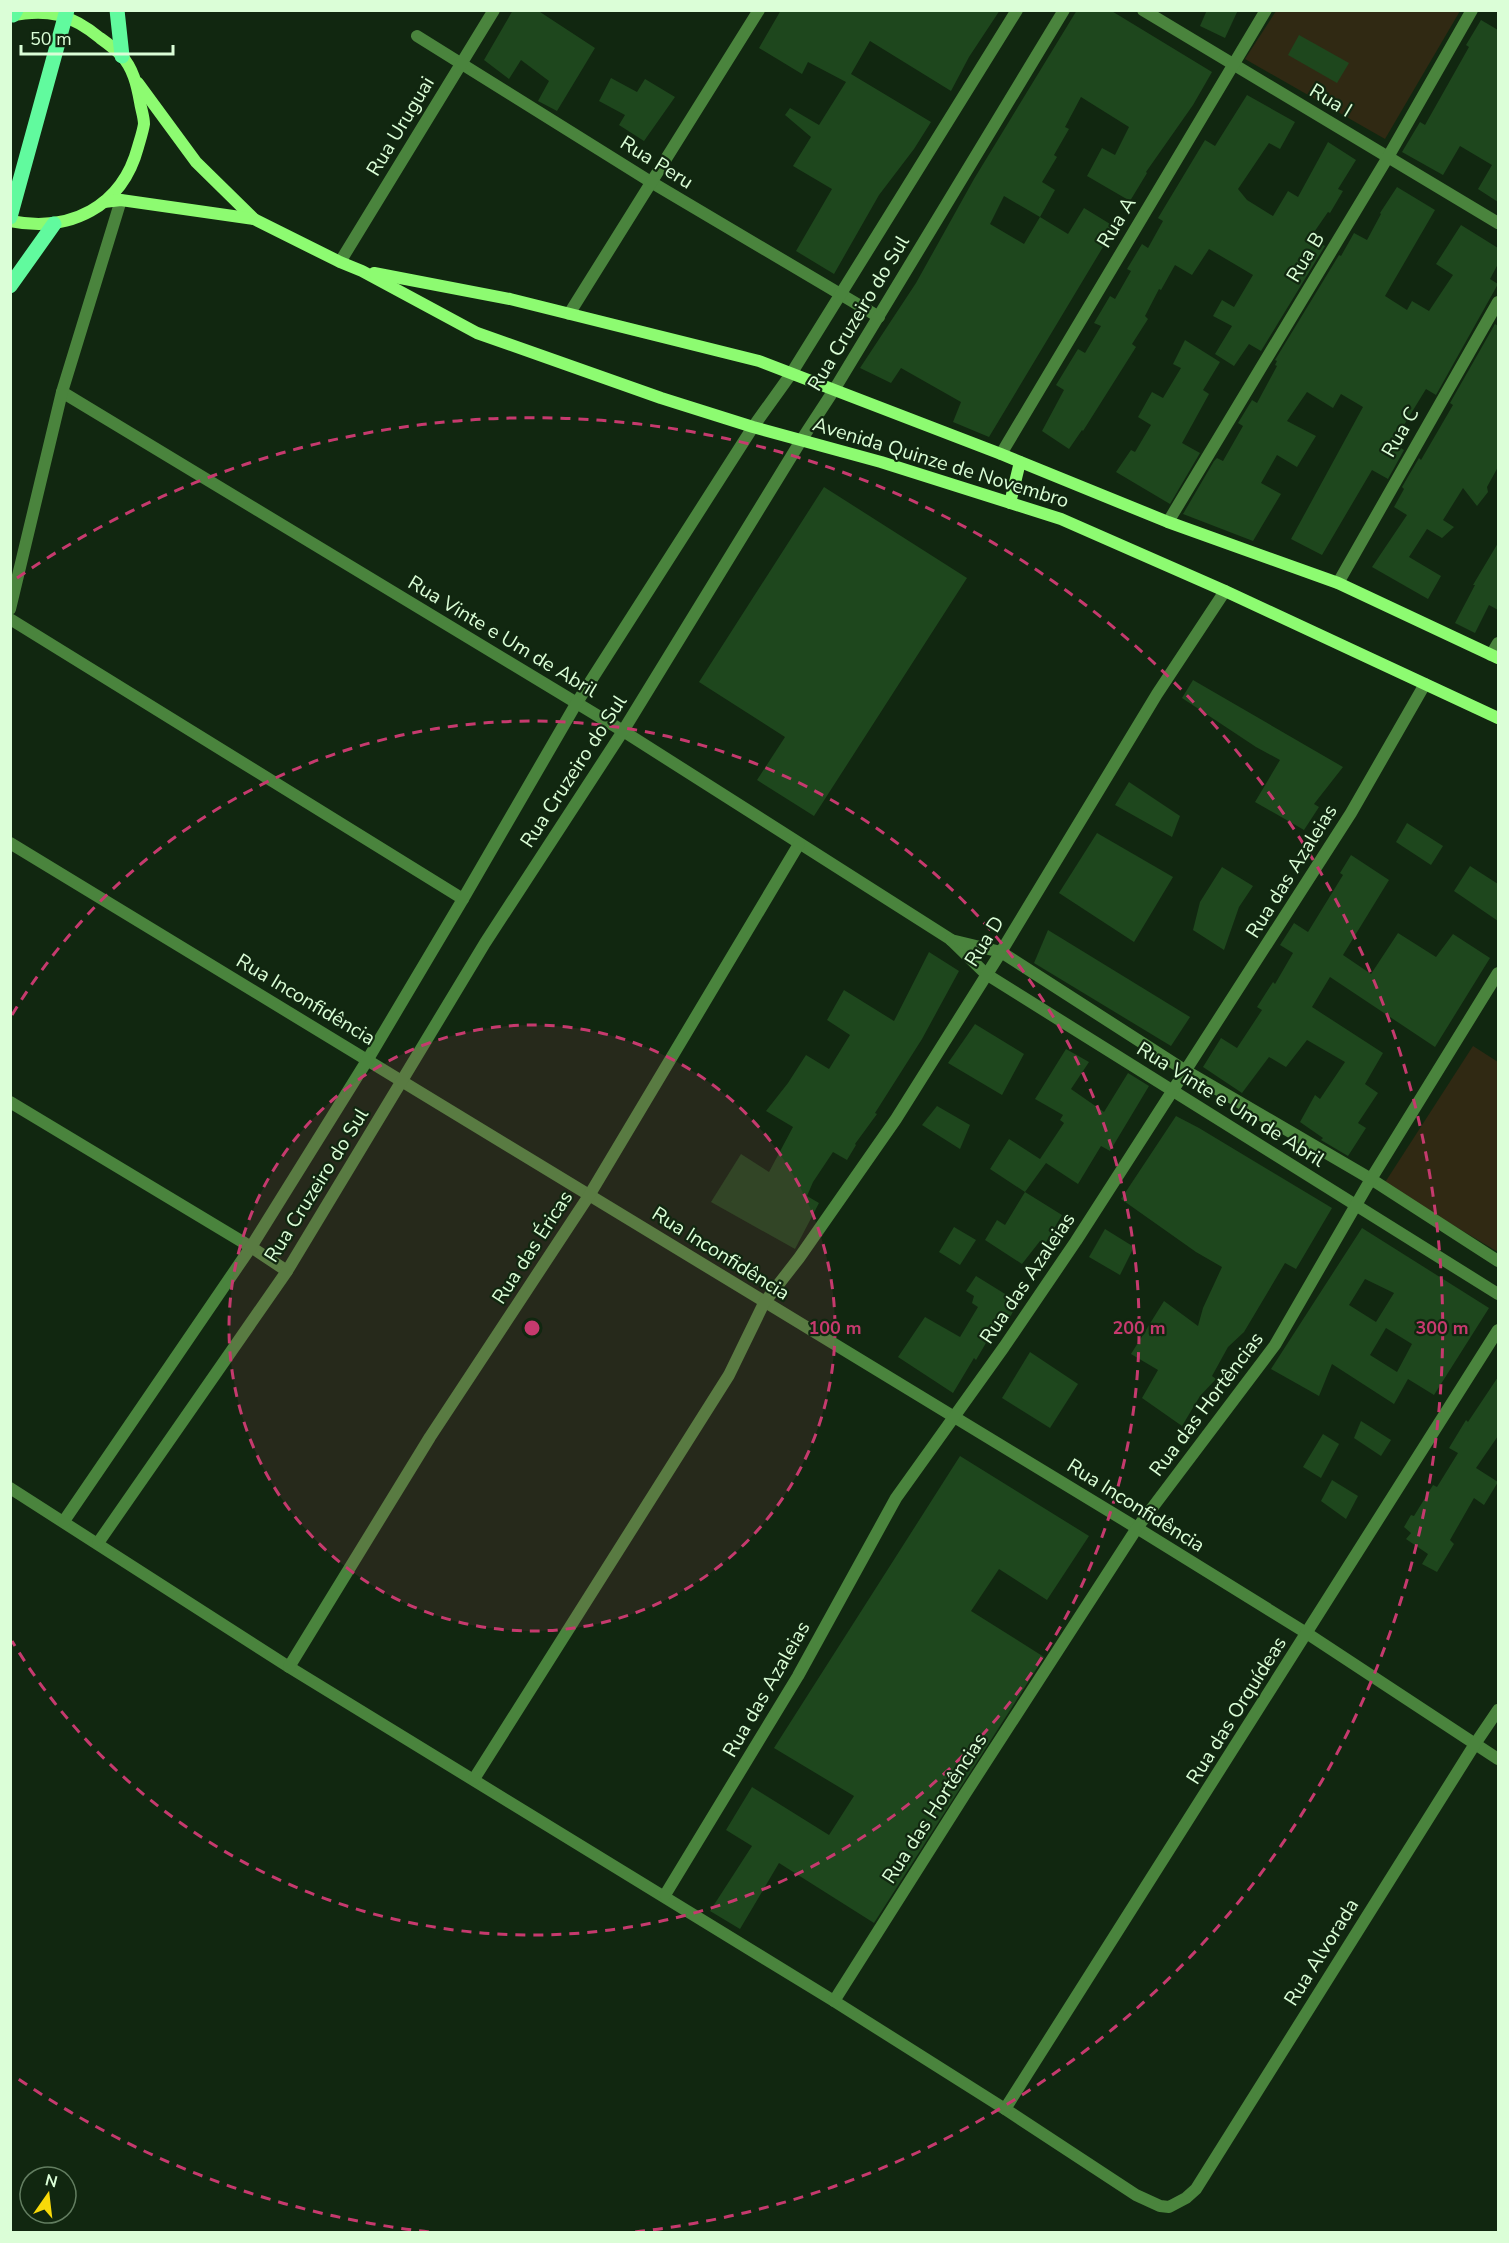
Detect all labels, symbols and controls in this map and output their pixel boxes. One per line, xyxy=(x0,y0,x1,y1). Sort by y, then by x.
scale bar xyxy=(21,18,172,56)
text: 50 m xyxy=(30,27,72,51)
street label: Rua Uruguai xyxy=(360,72,441,181)
street label: Rua I xyxy=(1304,77,1357,124)
street label: Rua Peru xyxy=(615,129,698,195)
street label: Rua A xyxy=(1091,191,1142,253)
street label: Rua B xyxy=(1280,227,1331,287)
street label: Rua Cruzeiro do Sul xyxy=(801,230,916,396)
street label: Rua C xyxy=(1375,402,1426,462)
street label: Avenida Quinze de Novembro xyxy=(809,411,1072,514)
street label: Rua Vinte e Um de Abril xyxy=(403,569,603,704)
street label: Rua Cruzeiro do Sul xyxy=(514,690,633,853)
street label: Rua das Azaleias xyxy=(1239,799,1343,943)
street label: Rua D xyxy=(958,911,1010,972)
street label: Rua Inconfidência xyxy=(231,947,380,1052)
street label: Rua Vinte e Um de Abril xyxy=(1132,1036,1330,1173)
street label: Rua Cruzeiro do Sul xyxy=(258,1103,375,1268)
street label: Rua das Éricas xyxy=(486,1185,579,1309)
street label: Rua Inconfidência xyxy=(647,1200,795,1307)
street label: Rua das Azaleias xyxy=(973,1207,1081,1349)
text: 100 m xyxy=(808,1316,862,1340)
text: 200 m xyxy=(1112,1316,1166,1340)
text: 300 m xyxy=(1415,1316,1469,1340)
centre of rings xyxy=(522,1318,542,1338)
street label: Rua das Hortências xyxy=(1143,1327,1270,1482)
street label: Rua Inconfidência xyxy=(1062,1452,1210,1559)
street label: Rua das Azaleias xyxy=(716,1616,816,1762)
street label: Rua das Orquídeas xyxy=(1180,1631,1293,1789)
street label: Rua das Hortências xyxy=(876,1728,993,1889)
street label: Rua Alvorada xyxy=(1278,1893,1365,2011)
north arrow xyxy=(18,2165,78,2225)
text: N xyxy=(43,2169,60,2194)

